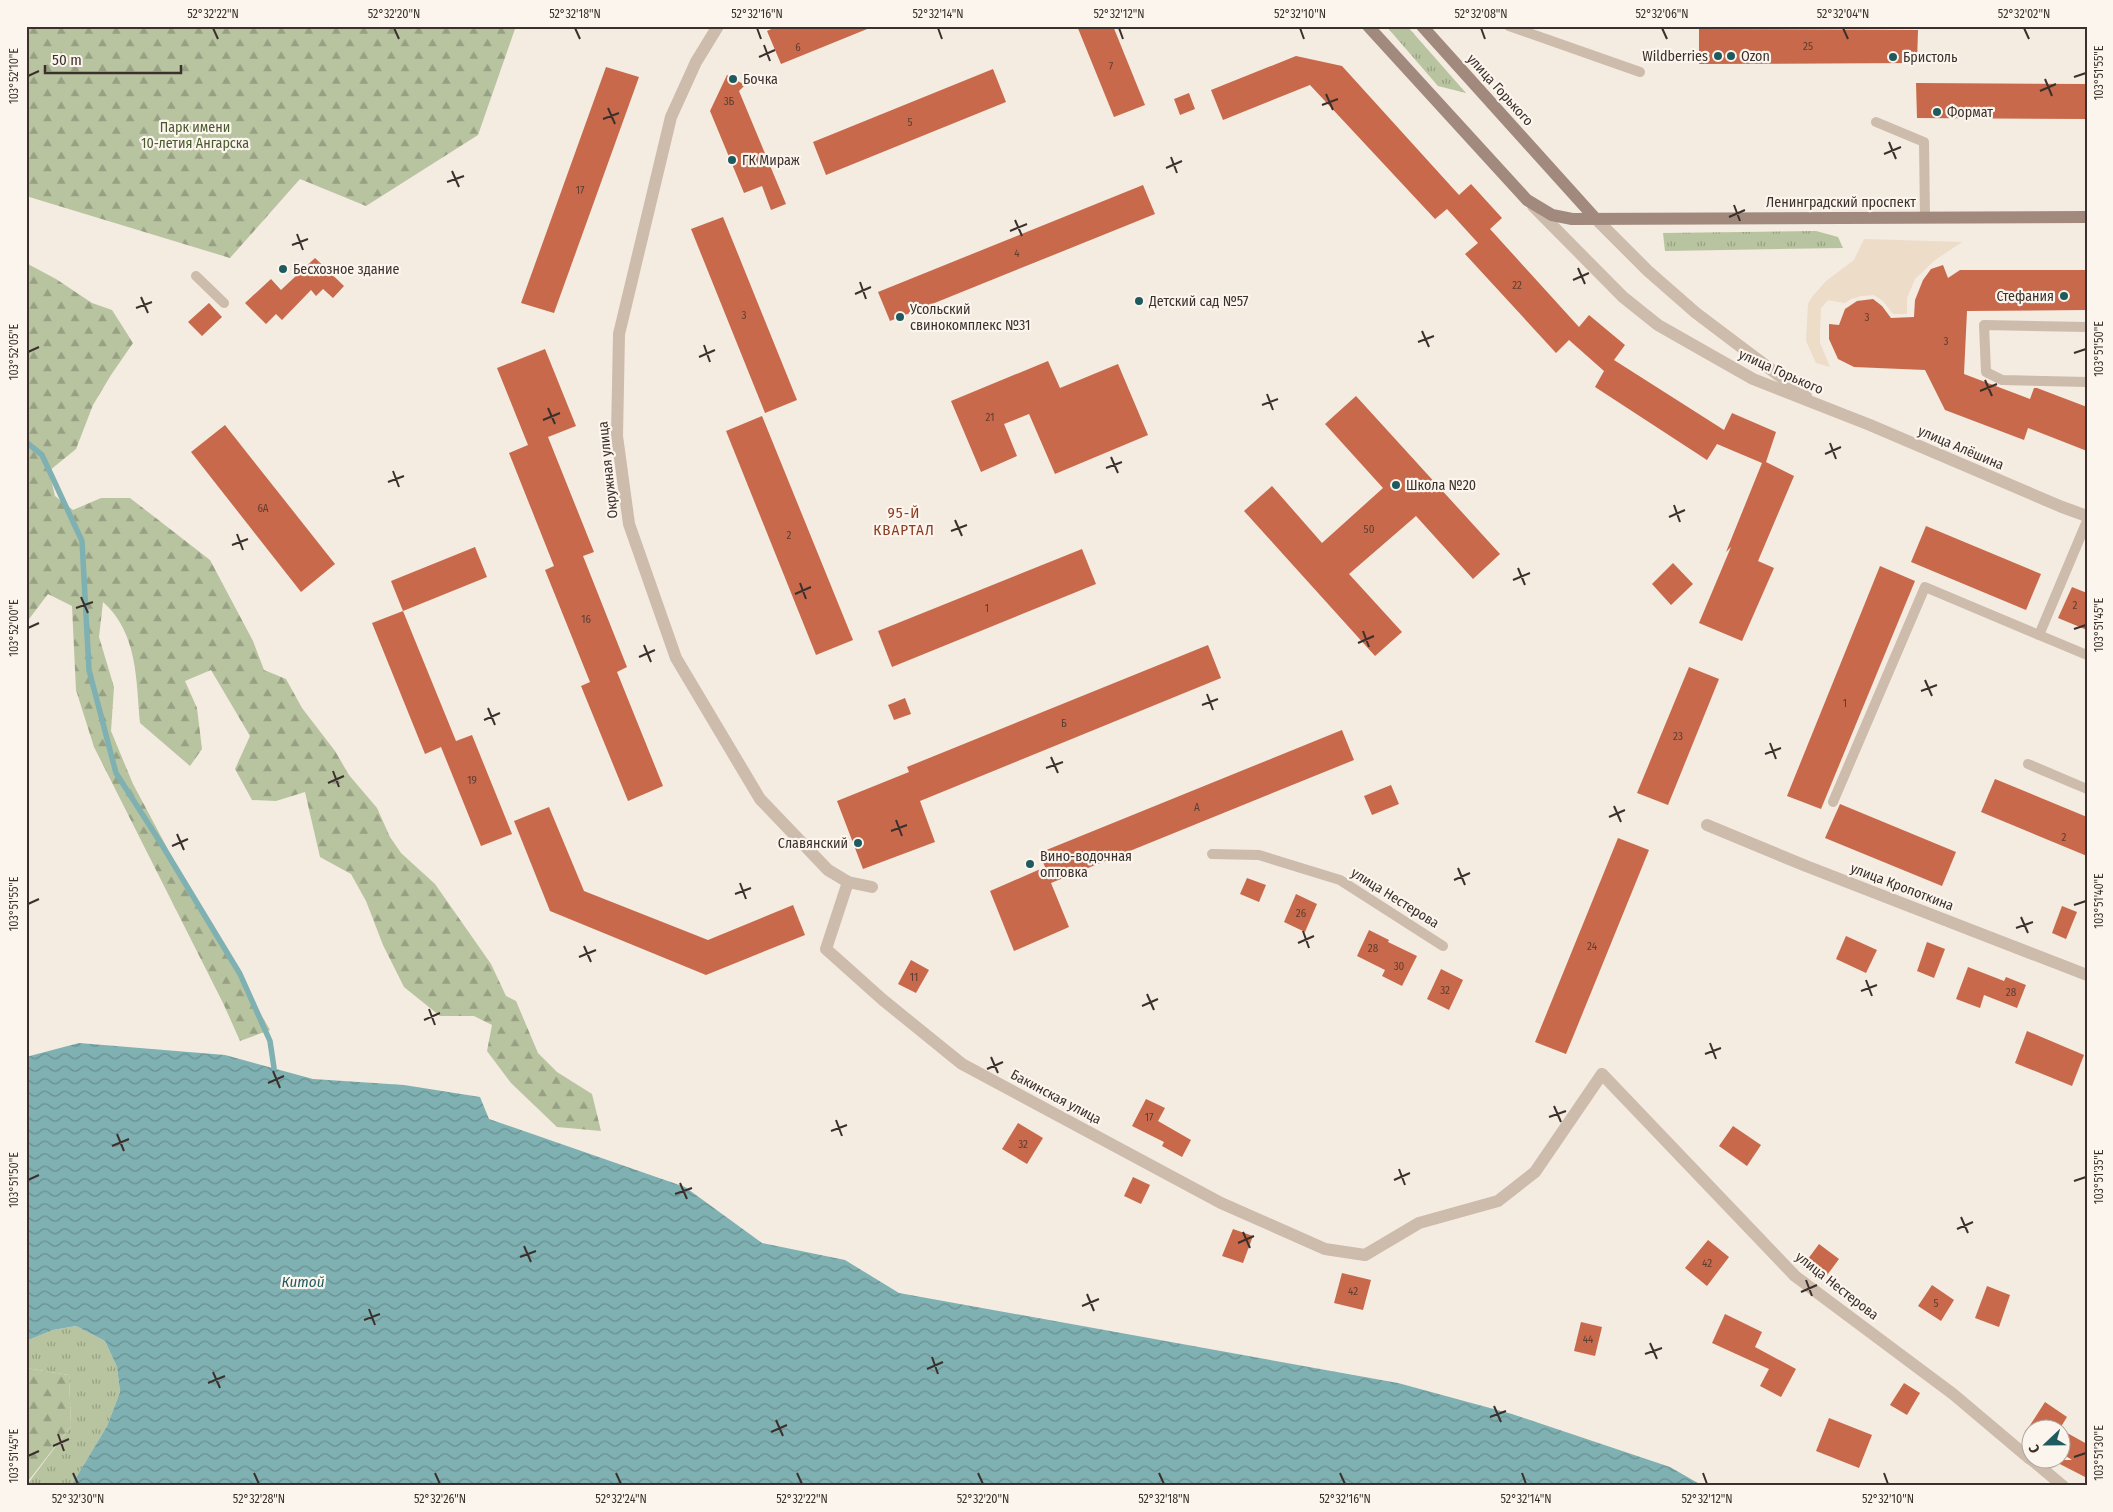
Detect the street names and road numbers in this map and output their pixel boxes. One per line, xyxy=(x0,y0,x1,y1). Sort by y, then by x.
street label: улица Горького xyxy=(1463,51,1537,129)
street label: Ленинградский проспект xyxy=(1766,194,1916,211)
street label: улица Горького xyxy=(1736,346,1826,398)
street label: Окружная улица xyxy=(594,420,622,519)
street label: улица Алёшина xyxy=(1915,422,2007,474)
street label: улица Кропоткина xyxy=(1848,859,1956,915)
street label: улица Нестерова xyxy=(1348,864,1442,932)
street label: Бакинская улица xyxy=(1008,1066,1104,1128)
street label: улица Нестерова xyxy=(1792,1248,1882,1324)

